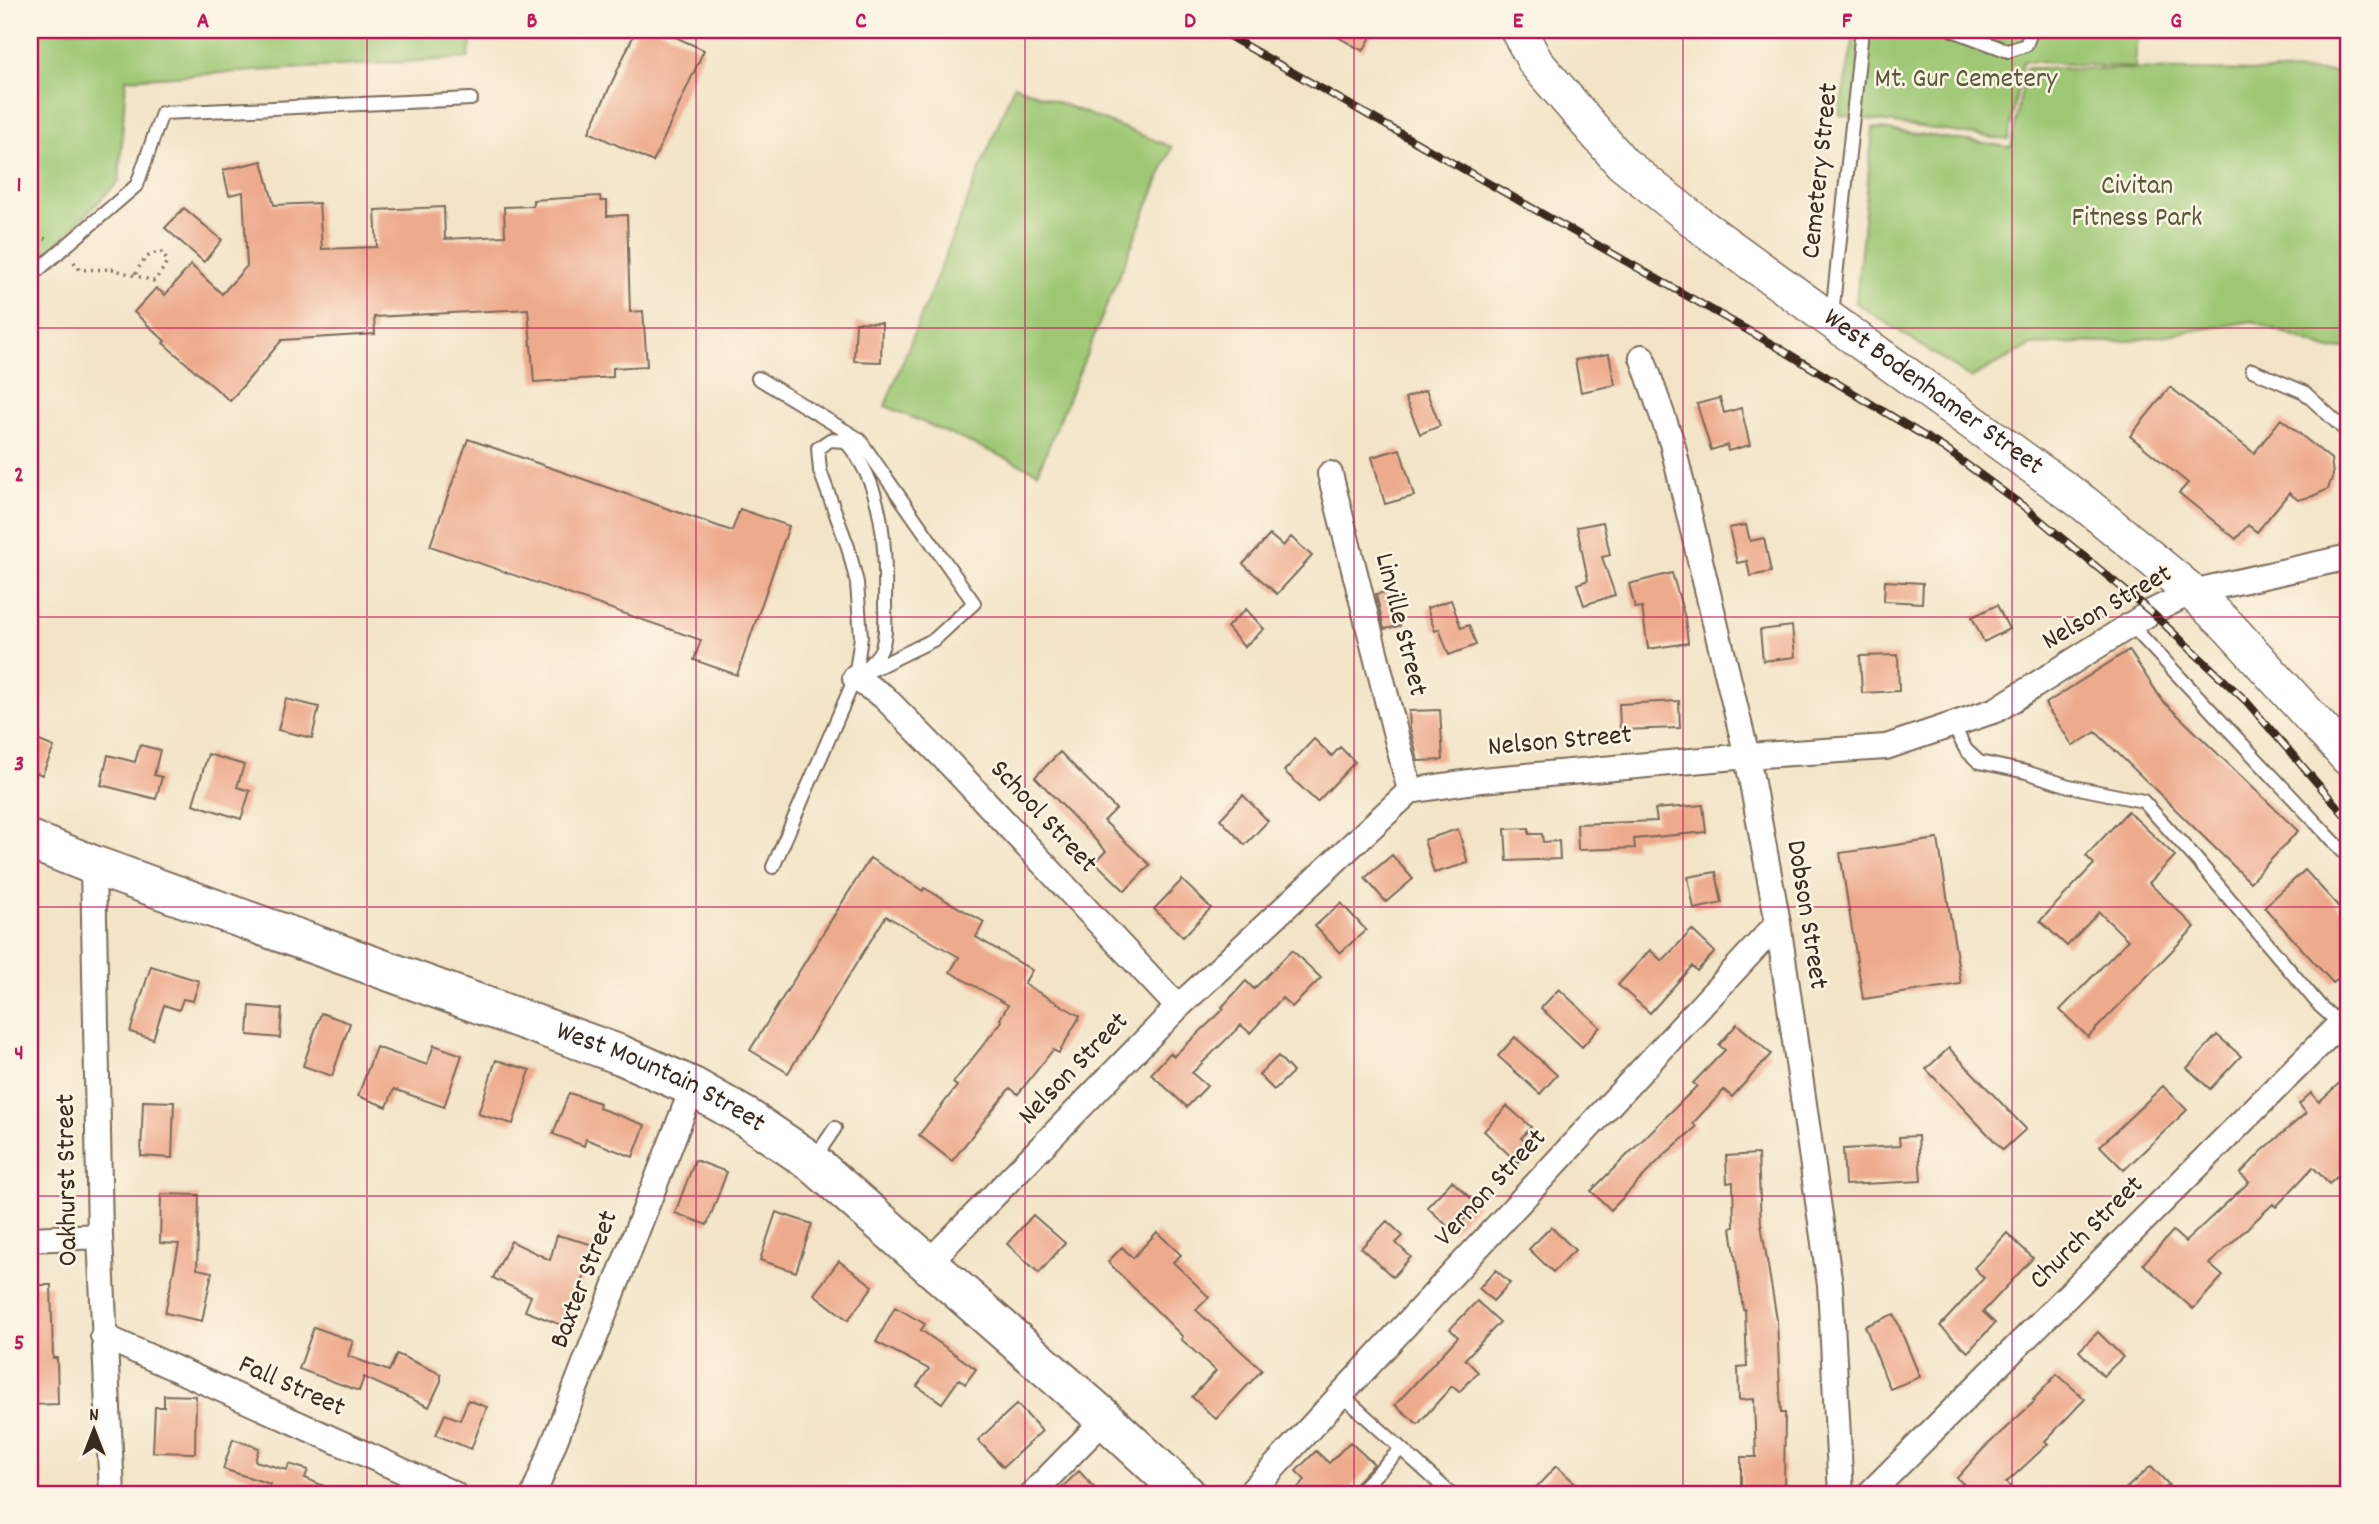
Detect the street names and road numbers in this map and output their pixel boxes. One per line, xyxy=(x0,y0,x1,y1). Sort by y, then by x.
street label: Cemetery Street xyxy=(1793,81,1851,261)
street label: West Bodenhamer Street xyxy=(1814,300,2051,487)
street label: Linville Street xyxy=(1362,549,1436,701)
street label: Nelson Street xyxy=(2035,556,2181,662)
street label: Nelson Street xyxy=(1486,717,1634,769)
street label: School Street xyxy=(979,752,1105,884)
street label: Dobson Street xyxy=(1773,837,1837,993)
street label: Nelson Street xyxy=(1010,1004,1140,1136)
street label: West Mountain Street xyxy=(550,1013,773,1144)
street label: Oakhurst Street xyxy=(47,1093,91,1267)
street label: Vernon Street xyxy=(1427,1121,1557,1257)
street label: Church Street xyxy=(2022,1168,2154,1300)
street label: Baxter Street xyxy=(541,1205,631,1355)
street label: Fall Street xyxy=(231,1347,351,1429)

